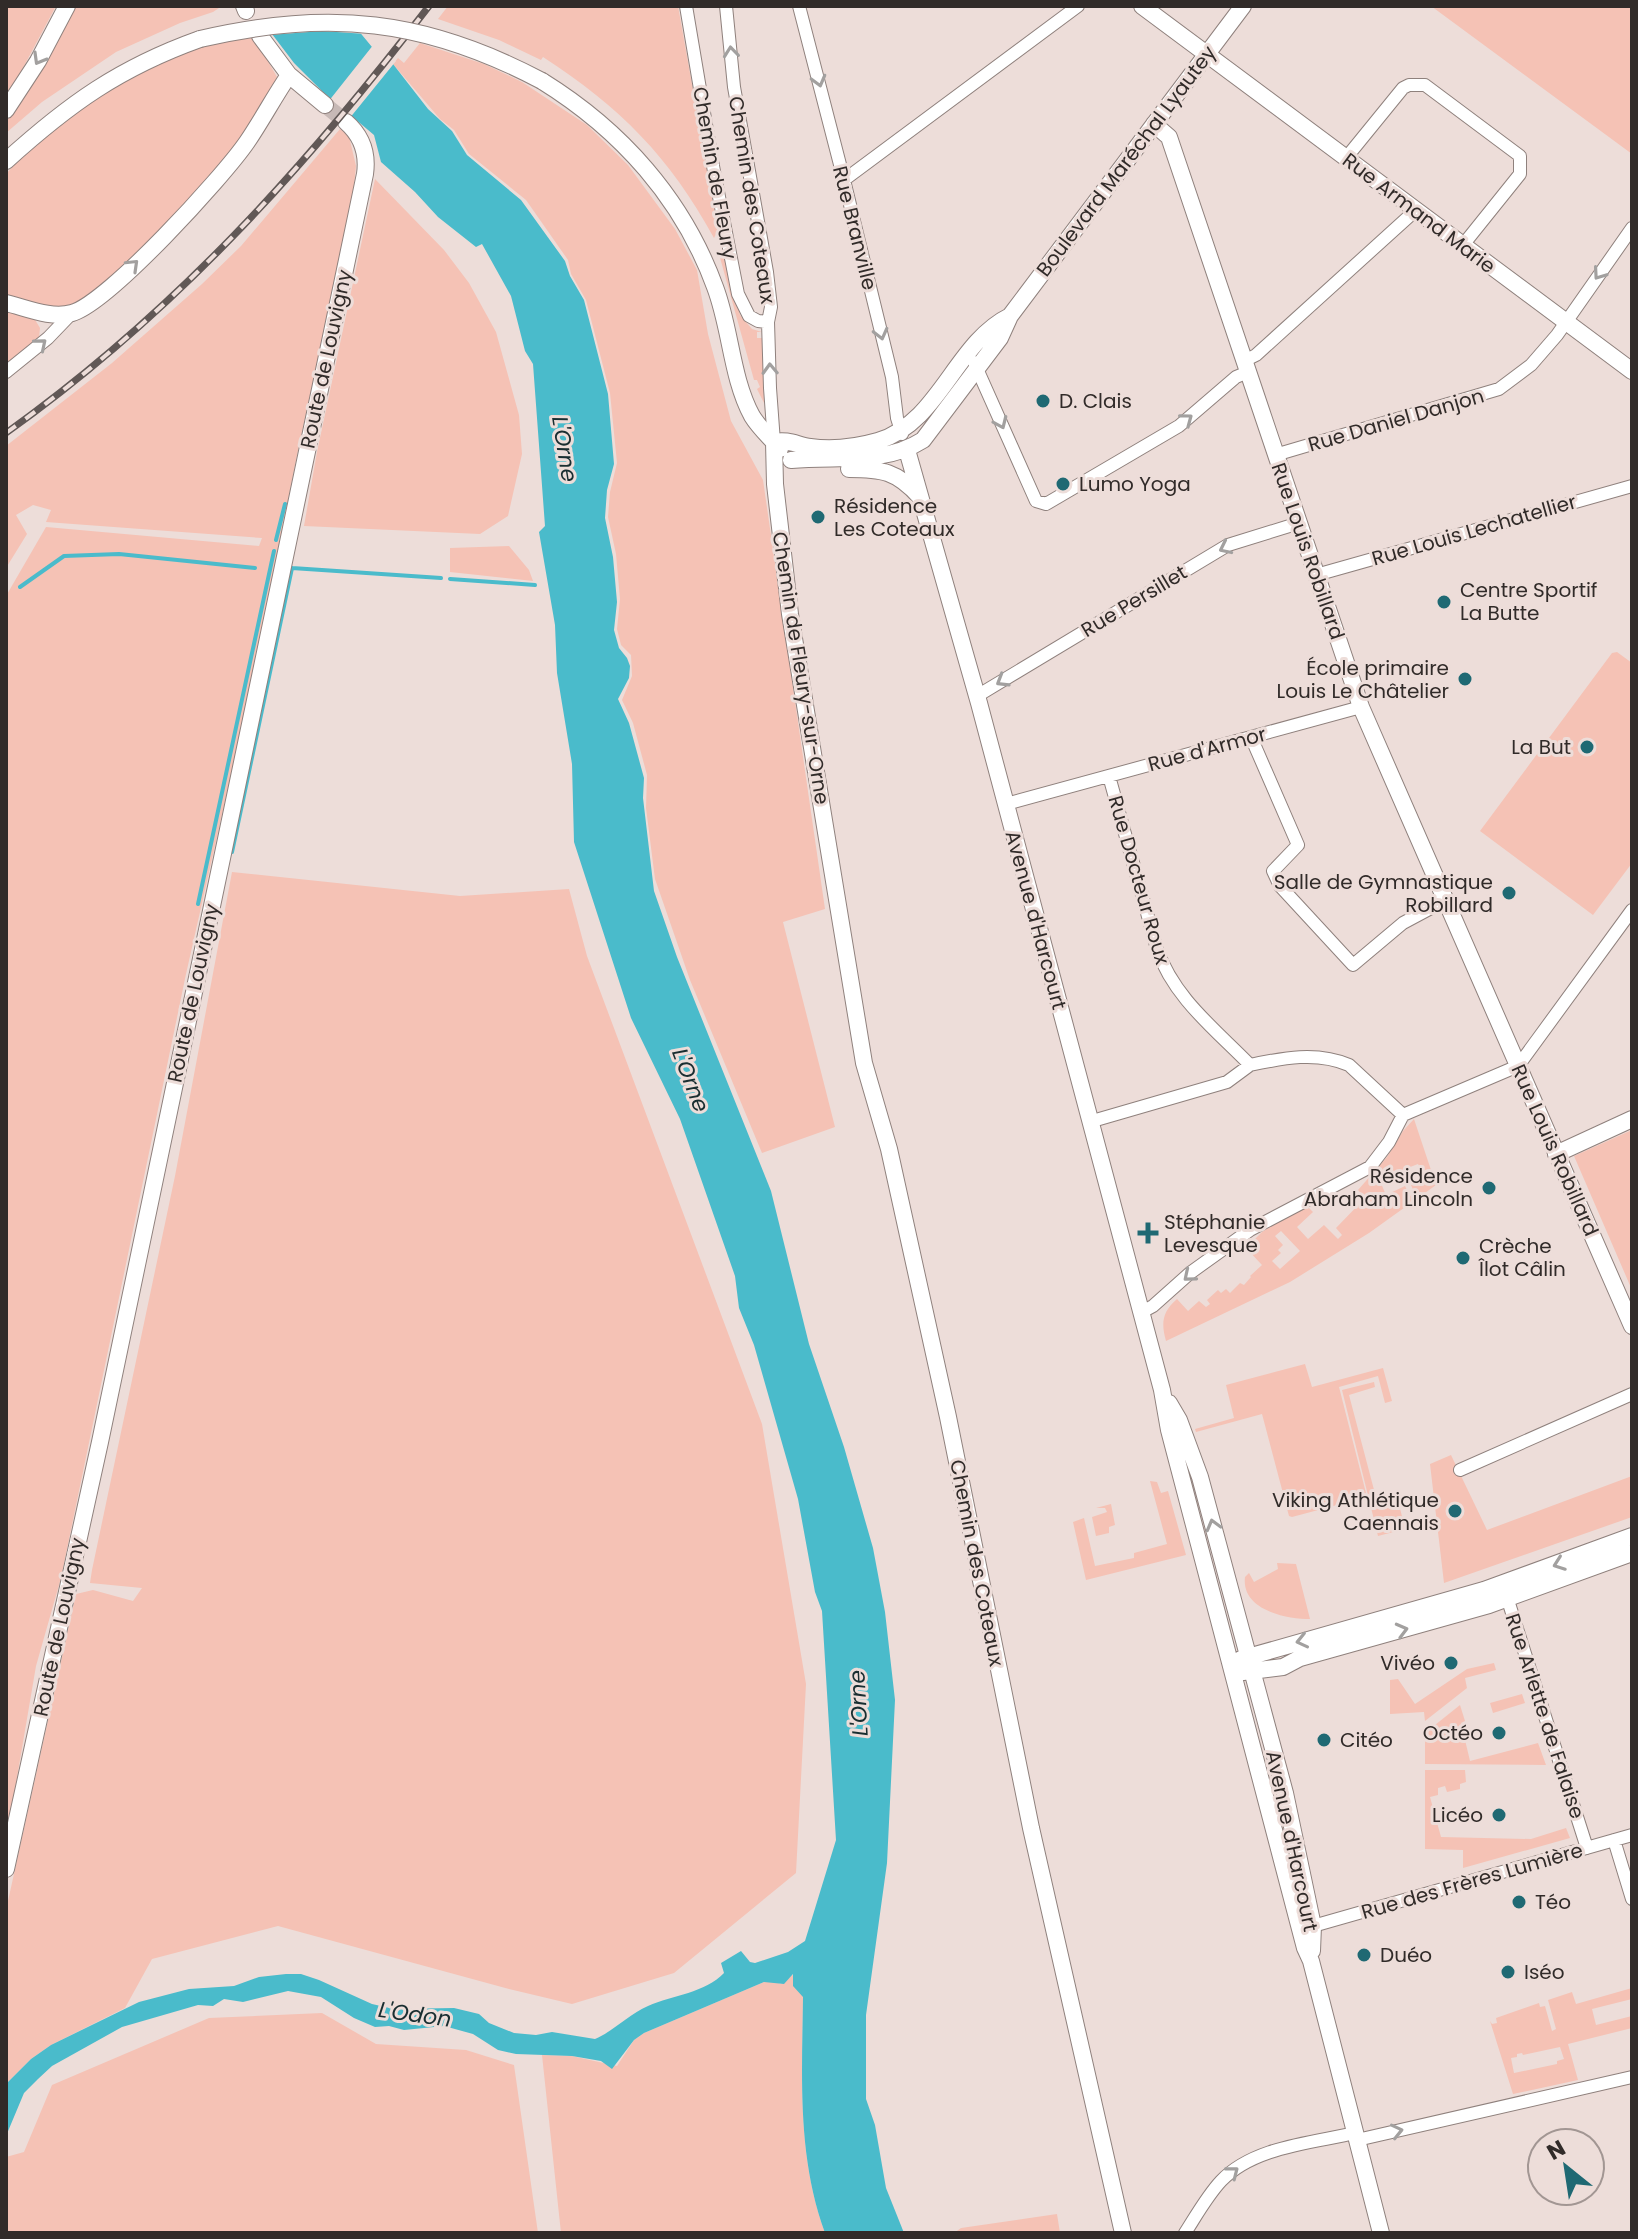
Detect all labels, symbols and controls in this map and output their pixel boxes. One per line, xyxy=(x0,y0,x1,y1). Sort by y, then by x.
street label: Boulevard Maréchal Lyautey xyxy=(1030,40,1222,282)
one-way arrow xyxy=(722,45,739,58)
one-way arrow xyxy=(33,51,49,65)
one-way arrow xyxy=(809,74,826,88)
street label: Chemin de Fleury xyxy=(686,85,744,261)
street label: Chemin des Coteaux xyxy=(722,94,782,306)
street label: Rue Armand Marie xyxy=(1337,146,1501,280)
street label: Rue Branville xyxy=(826,163,884,293)
one-way arrow xyxy=(124,260,138,275)
one-way arrow xyxy=(1594,266,1609,280)
street label: Route de Louvigny xyxy=(293,267,359,451)
one-way arrow xyxy=(872,326,889,340)
one-way arrow xyxy=(31,339,46,354)
one-way arrow xyxy=(761,362,778,375)
street label: Rue Daniel Danjon xyxy=(1305,381,1487,459)
place label: D. Clais xyxy=(1059,387,1132,415)
marker: D. Clais xyxy=(1034,392,1052,410)
water label: L'Orne xyxy=(544,414,585,484)
one-way arrow xyxy=(991,415,1007,430)
one-way arrow xyxy=(1178,415,1192,429)
street label: Rue Louis Robillard xyxy=(1265,459,1351,643)
place label: Lumo Yoga xyxy=(1079,470,1191,498)
marker: Lumo Yoga xyxy=(1054,475,1072,493)
street label: Rue Louis Lechatellier xyxy=(1369,487,1579,573)
place label: Résidence Les Coteaux xyxy=(834,492,955,543)
marker: Résidence Les Coteaux xyxy=(809,508,827,526)
street label: Chemin de Fleury-sur-Orne xyxy=(766,530,836,806)
one-way arrow xyxy=(1219,538,1234,554)
street label: Rue Persillet xyxy=(1076,558,1192,644)
place label: Centre Sportif La Butte xyxy=(1460,576,1597,627)
marker: Centre Sportif La Butte xyxy=(1435,593,1453,611)
place label: École primaire Louis Le Châtelier xyxy=(1277,654,1449,705)
marker: École primaire Louis Le Châtelier xyxy=(1456,670,1474,688)
one-way arrow xyxy=(996,671,1011,687)
street label: Rue d'Armor xyxy=(1145,720,1269,778)
place label: La But xyxy=(1511,733,1571,761)
marker: La But xyxy=(1578,738,1596,756)
street label: Rue Docteur Roux xyxy=(1102,792,1177,968)
street label: Avenue d'Harcourt xyxy=(999,827,1073,1013)
place label: Salle de Gymnastique Robillard xyxy=(1274,868,1493,919)
marker: Salle de Gymnastique Robillard xyxy=(1500,884,1518,902)
street label: Route de Louvigny xyxy=(160,901,226,1085)
water label: L'Orne xyxy=(664,1044,717,1117)
street label: Rue Louis Robillard xyxy=(1505,1060,1605,1240)
place label: Résidence Abraham Lincoln xyxy=(1304,1162,1473,1213)
marker: Résidence Abraham Lincoln xyxy=(1480,1179,1498,1197)
place label: Stéphanie Levesque xyxy=(1164,1208,1265,1259)
marker: Stéphanie Levesque xyxy=(1139,1224,1157,1242)
place label: Crèche Îlot Câlin xyxy=(1478,1232,1566,1283)
marker: Crèche Îlot Câlin xyxy=(1454,1249,1472,1267)
one-way arrow xyxy=(1183,1266,1198,1281)
street label: Chemin des Coteaux xyxy=(943,1457,1011,1669)
place label: Viking Athlétique Caennais xyxy=(1272,1486,1439,1537)
marker: Viking Athlétique Caennais xyxy=(1446,1502,1464,1520)
one-way arrow xyxy=(1206,1518,1222,1532)
street label: Route de Louvigny xyxy=(26,1535,92,1719)
one-way arrow xyxy=(1553,1554,1567,1571)
street label: Rue Arlette de Falaise xyxy=(1499,1610,1591,1822)
one-way arrow xyxy=(1395,1623,1409,1640)
one-way arrow xyxy=(1295,1631,1309,1648)
place label: Vivéo xyxy=(1380,1649,1435,1677)
marker: Vivéo xyxy=(1442,1654,1460,1672)
water label: L'Orne xyxy=(841,1669,876,1737)
place label: Octéo xyxy=(1423,1719,1483,1747)
marker: Octéo xyxy=(1490,1724,1508,1742)
place label: Citéo xyxy=(1340,1726,1393,1754)
marker: Citéo xyxy=(1315,1731,1333,1749)
street label: Avenue d'Harcourt xyxy=(1259,1748,1325,1934)
place label: Licéo xyxy=(1432,1801,1483,1829)
marker: Licéo xyxy=(1490,1806,1508,1824)
street label: Rue des Frères Lumière xyxy=(1358,1836,1586,1926)
place label: Téo xyxy=(1535,1888,1571,1916)
marker: Téo xyxy=(1510,1893,1528,1911)
place label: Duéo xyxy=(1380,1941,1432,1969)
marker: Duéo xyxy=(1355,1946,1373,1964)
place label: Iséo xyxy=(1524,1958,1565,1986)
marker: Iséo xyxy=(1499,1963,1517,1981)
water label: L'Odon xyxy=(376,1994,453,2035)
one-way arrow xyxy=(1390,2123,1403,2140)
north arrow xyxy=(1526,2127,1606,2207)
text: N xyxy=(1541,2133,1571,2168)
one-way arrow xyxy=(1224,2168,1239,2182)

